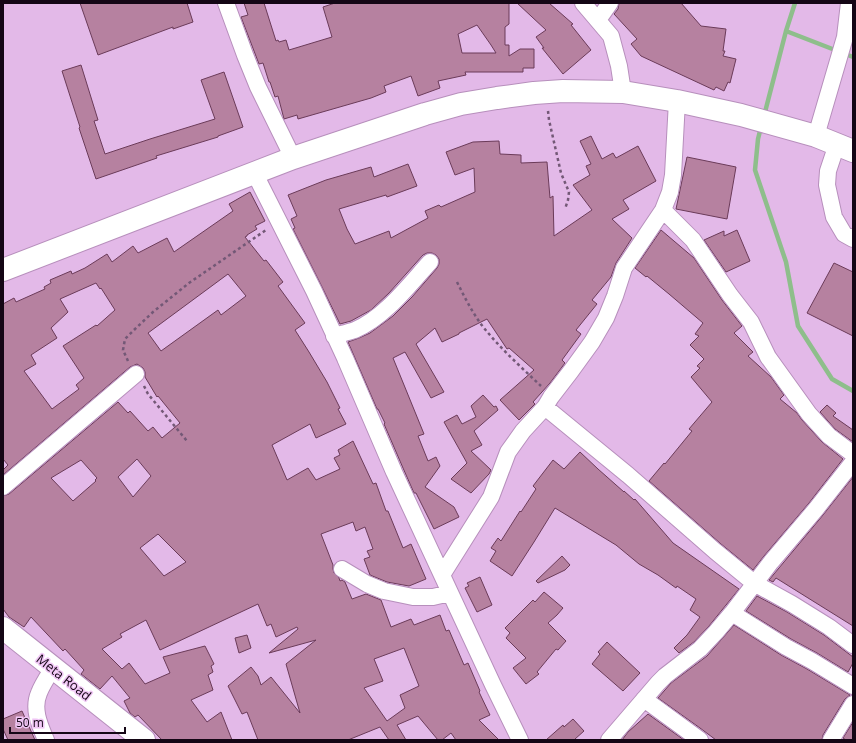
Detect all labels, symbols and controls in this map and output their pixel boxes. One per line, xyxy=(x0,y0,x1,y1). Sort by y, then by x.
street label: Meta Road xyxy=(33,650,95,704)
scale bar xyxy=(10,709,125,735)
text: 50 m xyxy=(16,714,44,731)

